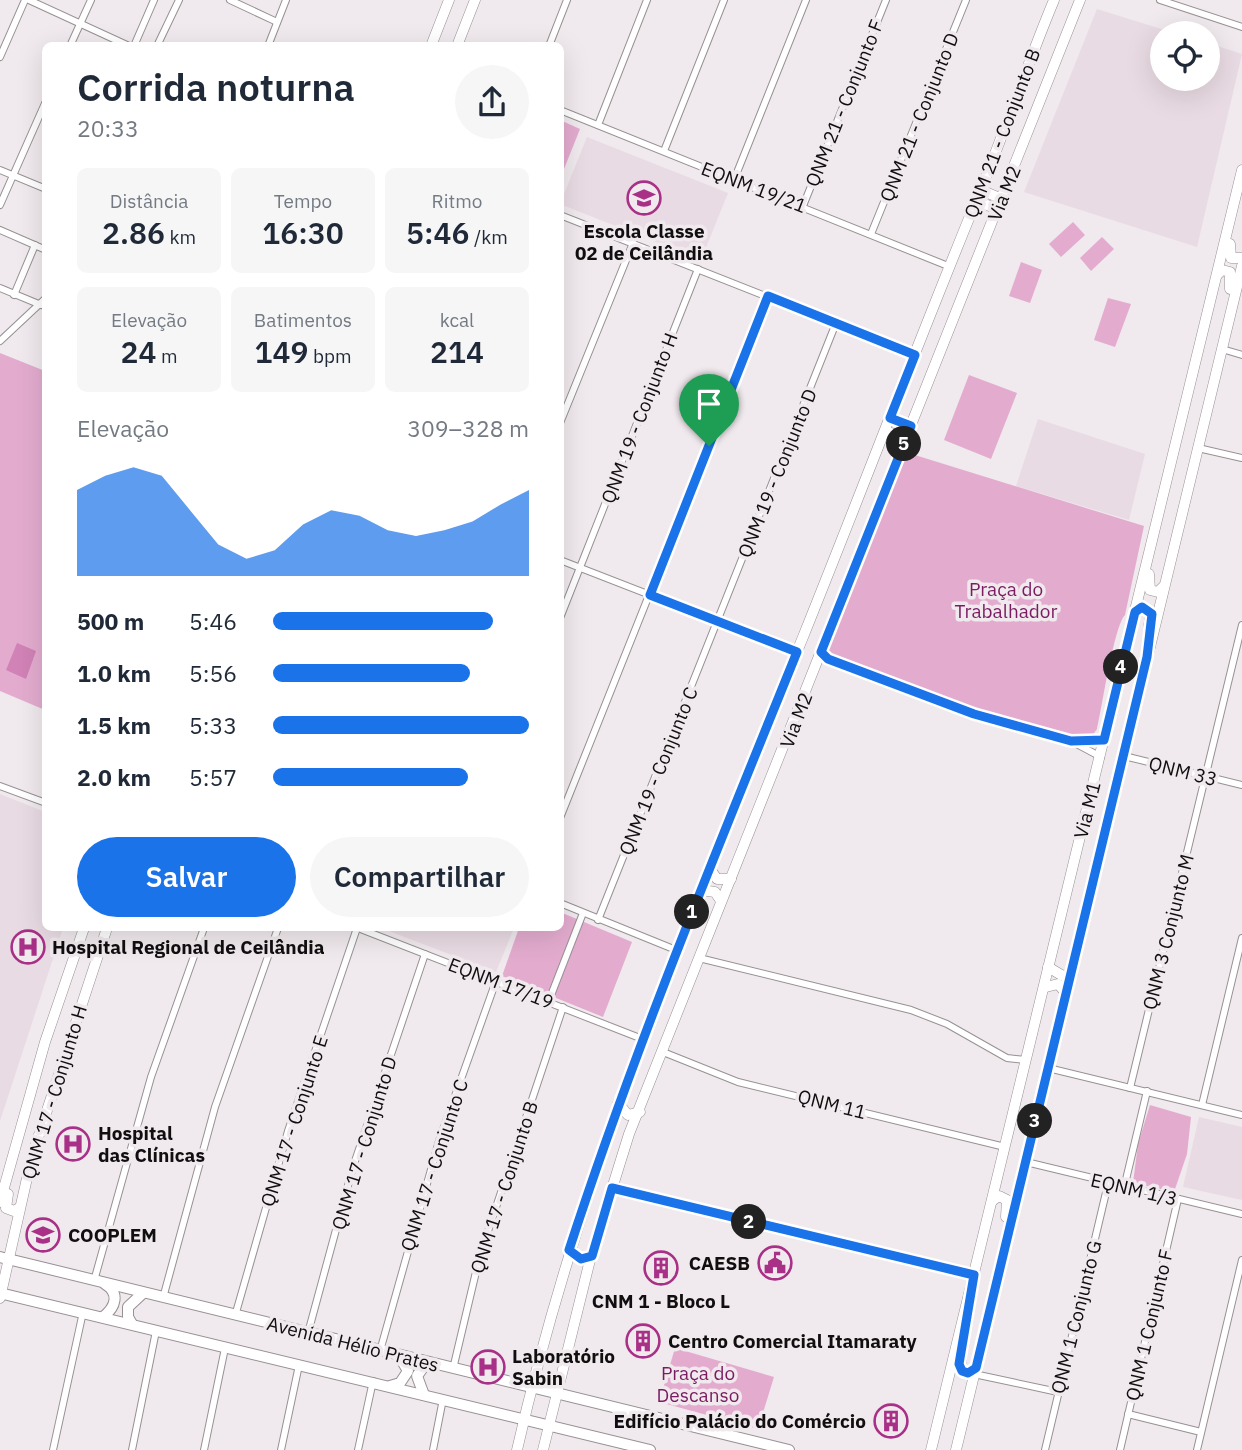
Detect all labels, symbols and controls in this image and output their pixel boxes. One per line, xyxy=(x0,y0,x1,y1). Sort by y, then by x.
street label: QNM 21 - Conjunto F xyxy=(800,16,888,190)
map controls xyxy=(1150,21,1220,91)
button: locate xyxy=(1150,21,1220,91)
street label: QNM 21 - Conjunto D xyxy=(874,29,964,205)
street label: QNM 21 - Conjunto B xyxy=(959,45,1045,221)
text: Corrida noturna xyxy=(77,62,355,111)
button: share xyxy=(455,65,529,139)
text: 20:33 xyxy=(77,113,139,143)
street label: EQNM 19/21 xyxy=(698,156,810,218)
street label: Via M2 xyxy=(982,162,1026,224)
school or university icon: Escola Classe 02 de Ceilândia xyxy=(625,179,663,217)
text: Distância xyxy=(110,189,188,213)
text: Tempo xyxy=(274,189,332,213)
text: Ritmo xyxy=(432,189,482,213)
text: 2.86 xyxy=(102,213,165,252)
text: 16:30 xyxy=(262,213,344,252)
text: 5:46 xyxy=(406,213,470,252)
place label: Escola Classe 02 de Ceilândia xyxy=(575,219,713,265)
text: km xyxy=(165,225,196,249)
text: /km xyxy=(470,225,508,249)
text: Elevação xyxy=(111,308,187,332)
text: Batimentos xyxy=(254,308,352,332)
text: kcal xyxy=(440,308,474,332)
street label: QNM 19 - Conjunto H xyxy=(595,329,683,507)
text: 24 xyxy=(120,332,156,371)
text: 149 xyxy=(254,332,308,371)
text: 214 xyxy=(430,332,484,371)
text: m xyxy=(156,344,178,368)
text: bpm xyxy=(308,344,352,368)
pin xyxy=(679,374,739,446)
icon: arrive xyxy=(690,385,728,423)
street label: QNM 19 - Conjunto D xyxy=(732,385,822,561)
text: Elevação xyxy=(77,413,169,443)
text: 309–328 m xyxy=(407,413,529,443)
pin: 5 xyxy=(886,426,922,462)
text: 5 xyxy=(898,431,909,455)
park label: Praça do Trabalhador xyxy=(955,577,1058,623)
text: 500 m xyxy=(77,606,144,636)
text: 5:46 xyxy=(189,606,237,636)
pin: 4 xyxy=(1104,650,1138,684)
text: 4 xyxy=(1115,654,1126,678)
text: 1.0 km xyxy=(77,658,151,688)
text: 5:56 xyxy=(189,658,237,688)
street label: QNM 19 - Conjunto C xyxy=(613,683,703,859)
street label: Via M2 xyxy=(774,689,818,751)
text: 1.5 km xyxy=(77,710,151,740)
text: 5:33 xyxy=(189,710,237,740)
street label: QNM 33 xyxy=(1146,751,1220,791)
text: 2.0 km xyxy=(77,762,151,792)
text: 5:57 xyxy=(189,762,237,792)
street label: Via M1 xyxy=(1068,779,1106,841)
button: Salvar xyxy=(77,837,296,917)
button: Compartilhar xyxy=(310,837,529,917)
street label: QNM 3 Conjunto M xyxy=(1137,852,1199,1012)
pin: 1 xyxy=(674,894,710,930)
text: 1 xyxy=(686,899,697,923)
hospital icon: Hospital Regional de Ceilândia xyxy=(9,928,47,966)
place label: Hospital Regional de Ceilândia xyxy=(52,935,325,959)
street label: EQNM 17/19 xyxy=(445,952,557,1014)
street label: QNM 17 - Conjunto H xyxy=(16,1002,92,1182)
street label: QNM 17 - Conjunto E xyxy=(255,1032,333,1210)
street label: QNM 17 - Conjunto D xyxy=(326,1053,402,1233)
street label: QNM 17 - Conjunto C xyxy=(395,1076,473,1254)
street label: QNM 11 xyxy=(795,1084,869,1124)
street label: QNM 17 - Conjunto B xyxy=(465,1098,543,1276)
pin: 3 xyxy=(1018,1104,1052,1138)
text: 3 xyxy=(1029,1108,1040,1132)
place label: Hospital das Clínicas xyxy=(98,1121,205,1167)
hospital icon: Hospital das Clínicas xyxy=(54,1125,92,1163)
street label: EQNM 1/3 xyxy=(1088,1167,1180,1211)
pin: 2 xyxy=(732,1204,766,1240)
text: 2 xyxy=(743,1209,754,1233)
school or university icon: COOPLEM xyxy=(24,1216,62,1254)
place label: COOPLEM xyxy=(68,1223,157,1247)
street label: QNM 1 Conjunto G xyxy=(1045,1238,1107,1396)
public building icon: CAESB xyxy=(756,1244,794,1282)
street label: QNM 1 Conjunto F xyxy=(1120,1247,1178,1403)
building icon: CNM 1 - Bloco L xyxy=(642,1249,680,1287)
place label: CAESB xyxy=(689,1251,750,1275)
place label: CNM 1 - Bloco L xyxy=(592,1289,730,1313)
street label: Avenida Hélio Prates xyxy=(265,1311,441,1377)
building icon: Centro Comercial Itamaraty xyxy=(624,1322,662,1360)
place label: Centro Comercial Itamaraty xyxy=(668,1329,918,1353)
place label: Laboratório Sabin xyxy=(512,1344,615,1390)
hospital icon: Laboratório Sabin xyxy=(469,1348,507,1386)
park label: Praça do Descanso xyxy=(657,1361,739,1407)
building icon: Edifício Palácio do Comércio xyxy=(872,1402,910,1440)
place label: Edifício Palácio do Comércio xyxy=(614,1409,866,1433)

